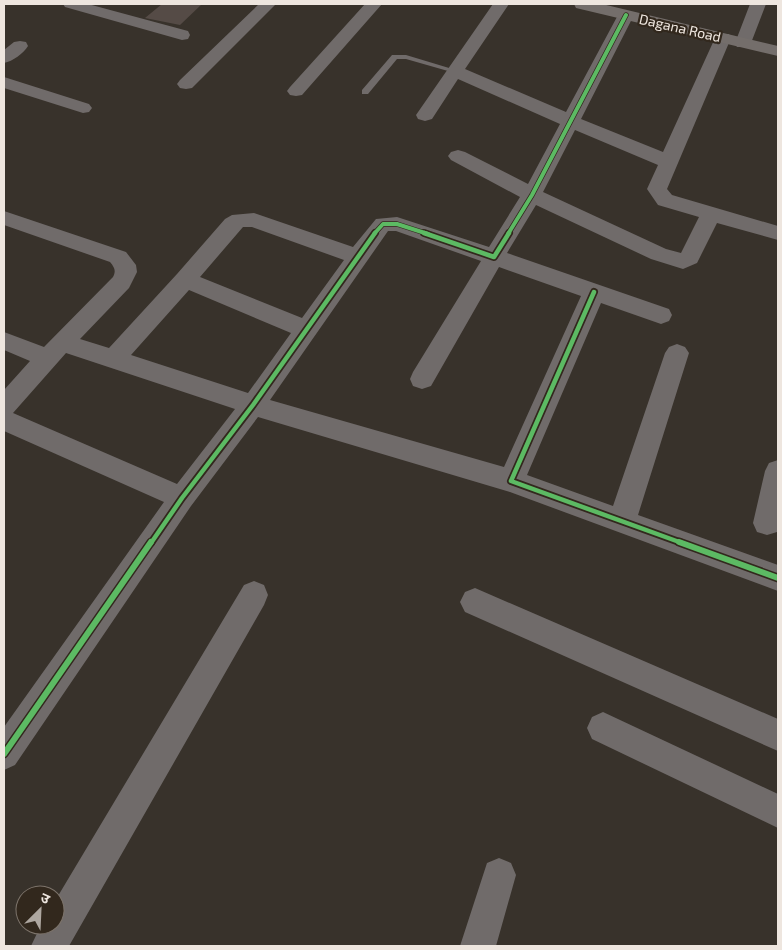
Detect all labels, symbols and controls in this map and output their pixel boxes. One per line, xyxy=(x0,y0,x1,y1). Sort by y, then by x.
street label: Dagana Road xyxy=(637,10,723,45)
north arrow xyxy=(15,885,65,935)
text: उ xyxy=(38,888,53,907)

